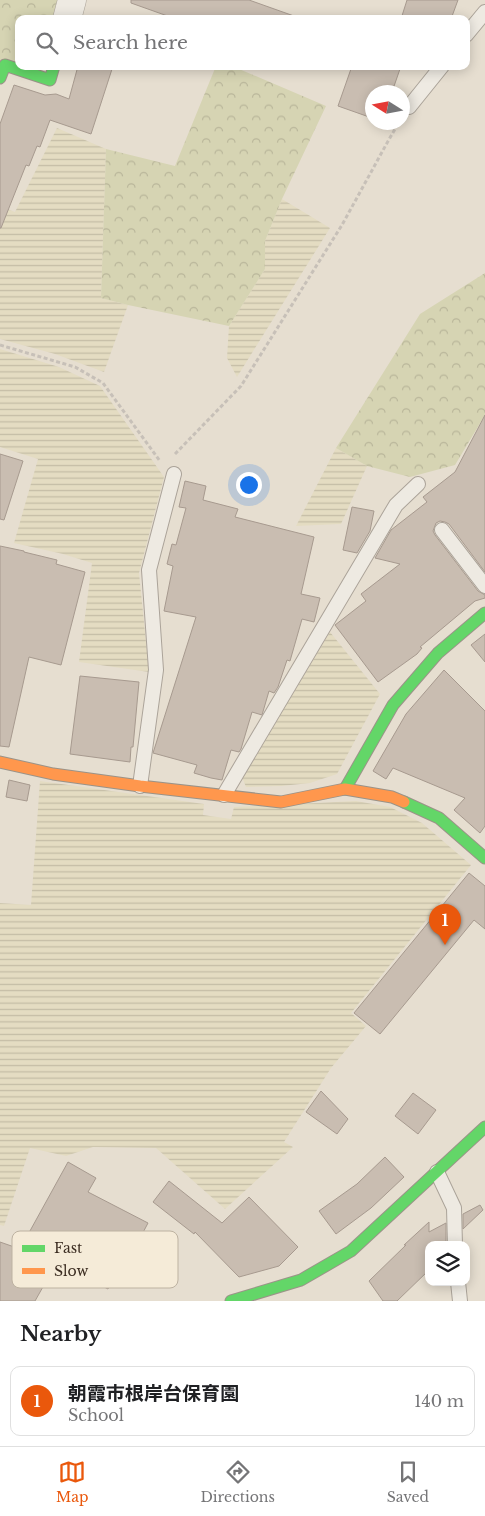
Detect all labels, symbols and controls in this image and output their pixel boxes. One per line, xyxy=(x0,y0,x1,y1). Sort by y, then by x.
search box xyxy=(15,15,470,70)
icon: search xyxy=(33,29,61,57)
text: Search here xyxy=(73,31,188,54)
north arrow xyxy=(365,85,410,130)
your location xyxy=(236,472,262,498)
pin: 1 xyxy=(429,904,461,945)
legend xyxy=(12,1231,178,1288)
text: Fast xyxy=(54,1239,83,1257)
map controls xyxy=(425,1241,470,1286)
button: layers xyxy=(425,1241,470,1286)
text: Slow xyxy=(54,1262,88,1280)
text: Nearby xyxy=(20,1321,101,1347)
text: 朝霞市根岸台保育園 xyxy=(68,1382,239,1405)
text: 1 xyxy=(34,1391,40,1411)
text: 140 m xyxy=(414,1391,464,1411)
text: School xyxy=(68,1405,124,1425)
tab: Map xyxy=(56,1458,89,1506)
tab: Directions xyxy=(200,1458,275,1506)
tab: Saved xyxy=(387,1458,429,1506)

